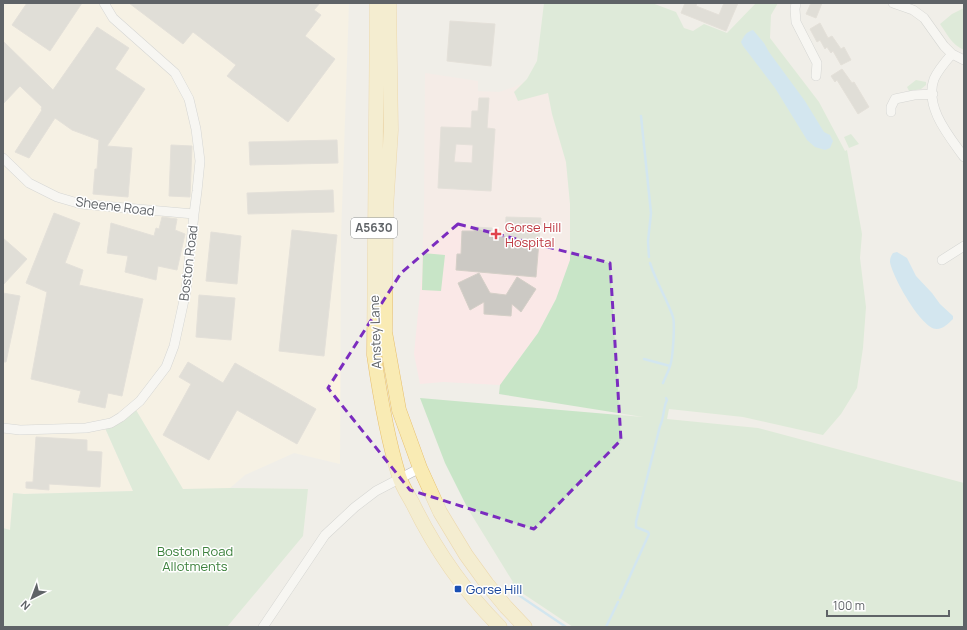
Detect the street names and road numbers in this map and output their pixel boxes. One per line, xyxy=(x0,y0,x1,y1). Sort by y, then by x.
street label: Sheene Road xyxy=(74,192,156,220)
road number: A5630 xyxy=(351,218,397,238)
street label: Boston Road xyxy=(174,224,202,302)
street label: Anstey Lane xyxy=(365,294,385,369)

